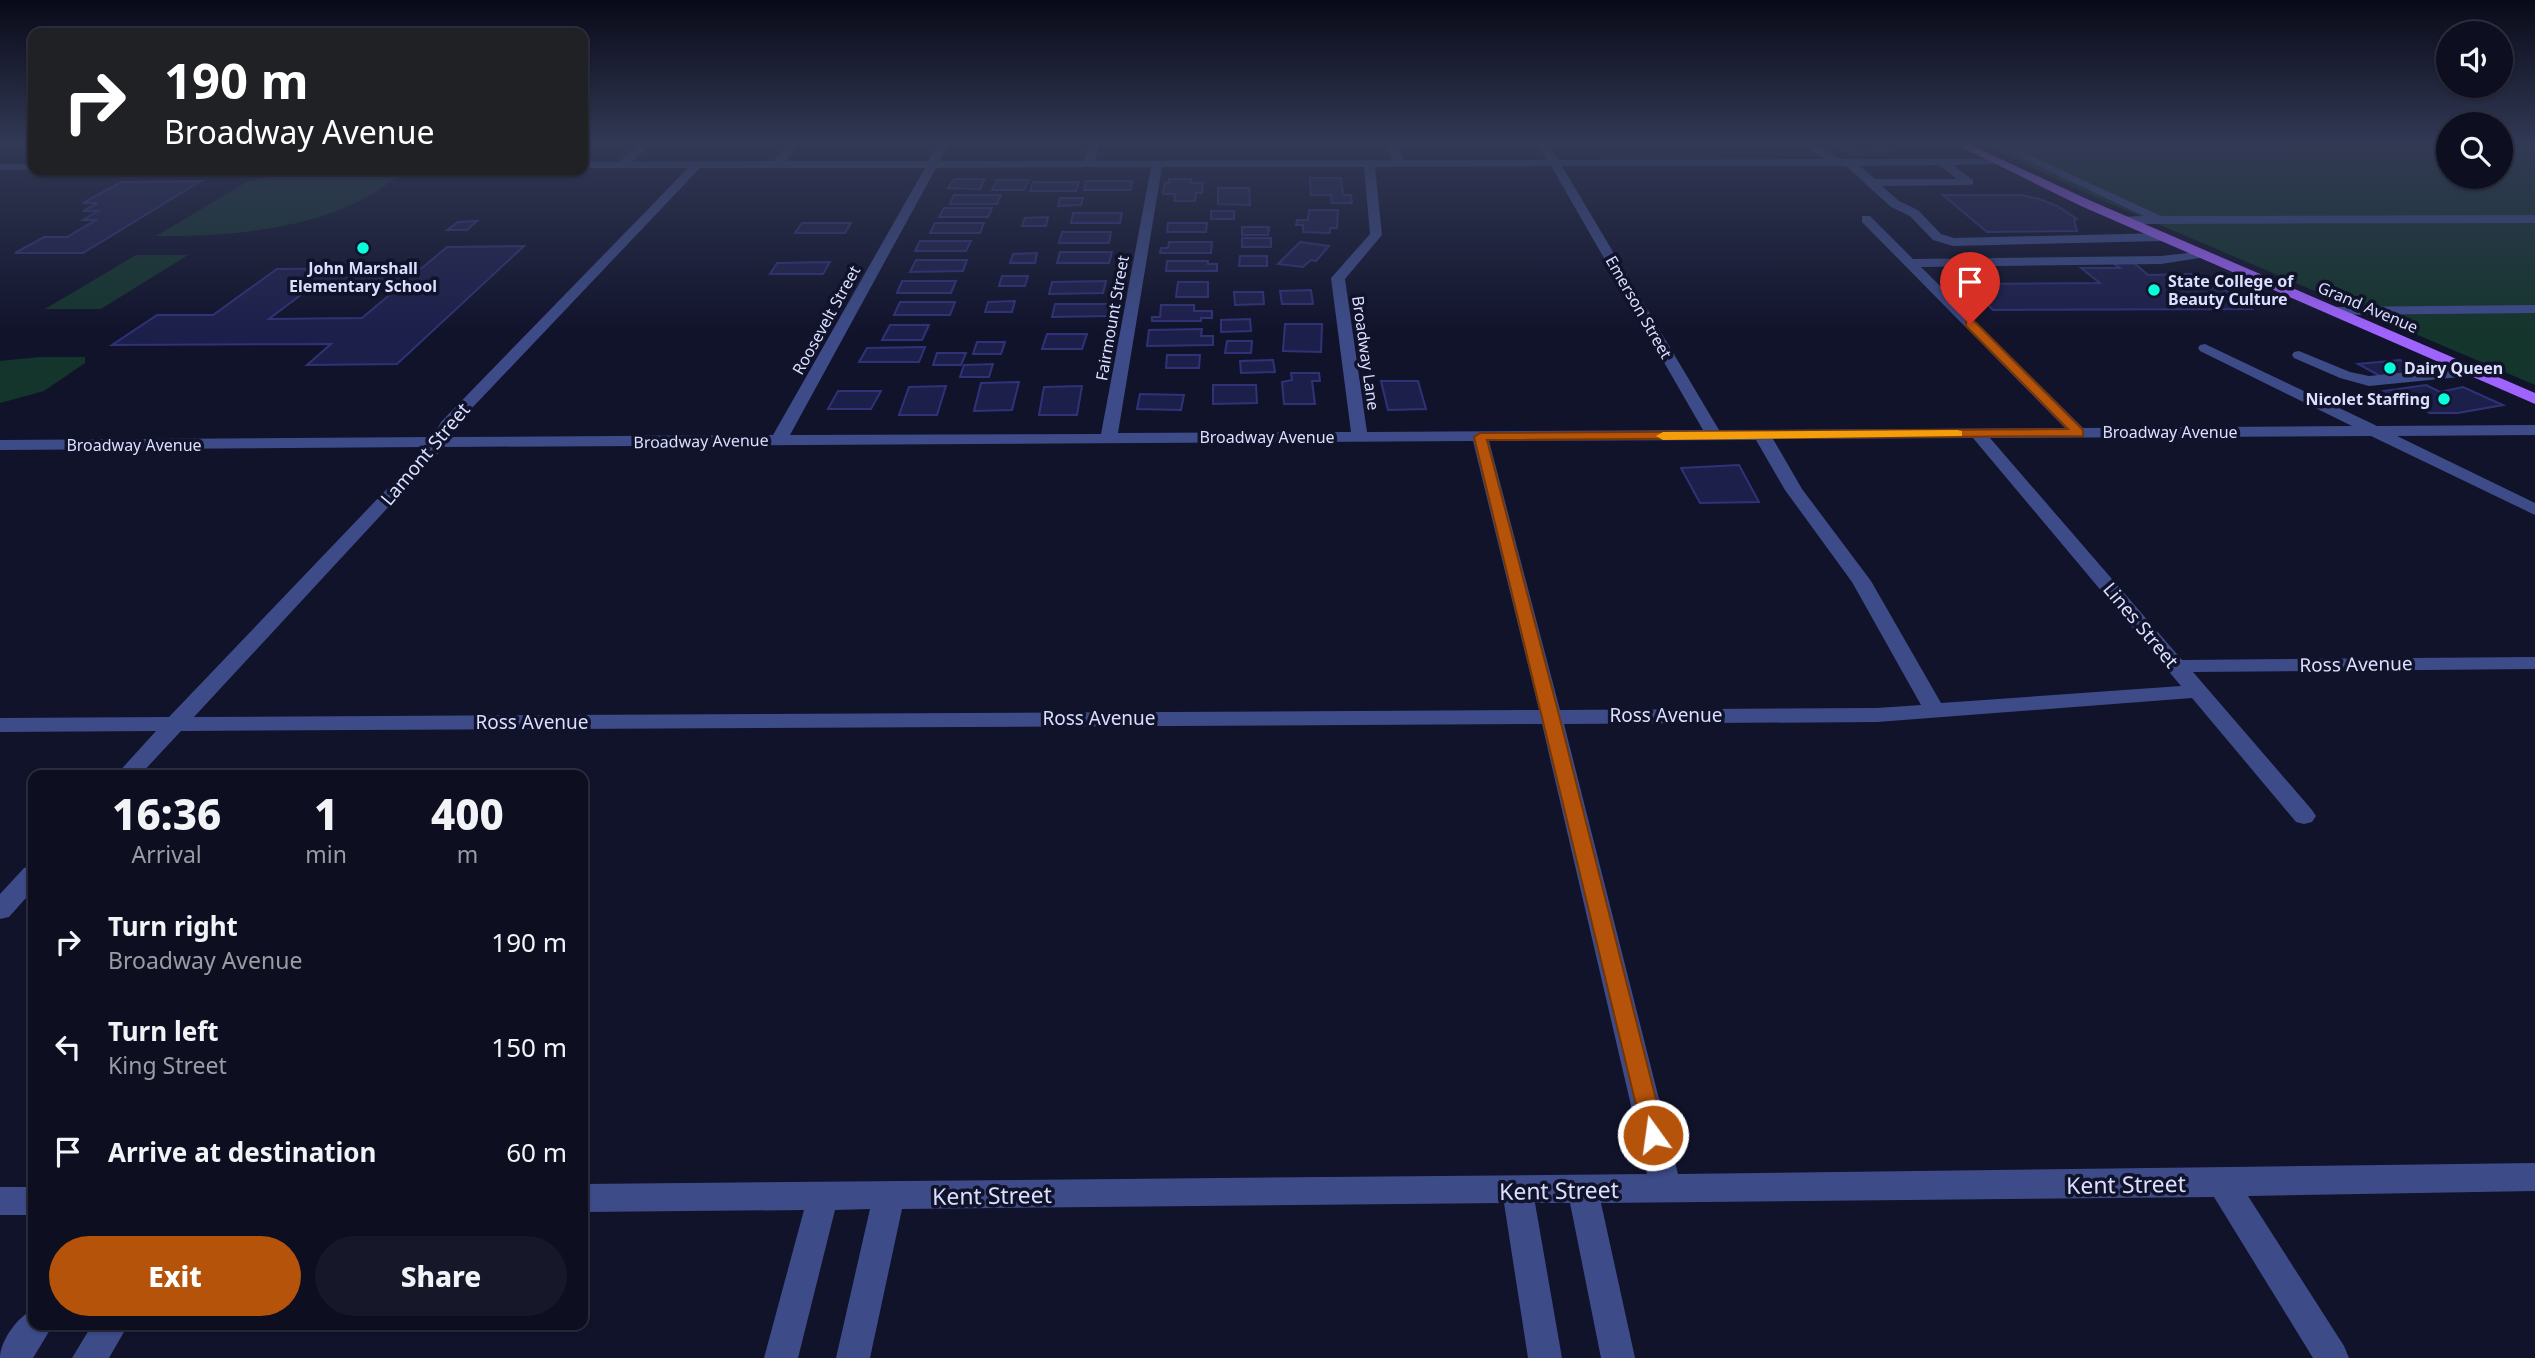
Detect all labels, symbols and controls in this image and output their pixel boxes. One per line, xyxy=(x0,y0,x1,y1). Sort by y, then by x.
map controls xyxy=(2436,21,2513,189)
button: sound xyxy=(2436,21,2513,98)
text: 190 m xyxy=(164,47,309,113)
icon: right xyxy=(49,56,140,147)
text: Broadway Avenue xyxy=(164,110,434,153)
button: search xyxy=(2436,112,2513,189)
marker: John Marshall Elementary School xyxy=(355,240,371,256)
street label: Emerson Street xyxy=(1601,251,1678,363)
pin xyxy=(1940,252,2000,324)
street label: Fairmount Street xyxy=(1090,253,1134,382)
place label: John Marshall Elementary School xyxy=(289,257,437,297)
street label: Roosevelt Street xyxy=(787,261,865,379)
icon: arrive xyxy=(1951,263,1989,301)
place label: State College of Beauty Culture xyxy=(2168,270,2294,310)
street label: Grand Avenue xyxy=(2314,276,2422,338)
marker: State College of Beauty Culture xyxy=(2146,282,2162,298)
street label: Broadway Lane xyxy=(1347,294,1385,412)
place label: Dairy Queen xyxy=(2404,357,2503,379)
marker: Dairy Queen xyxy=(2382,360,2398,376)
place label: Nicolet Staffing xyxy=(2306,388,2430,410)
marker: Nicolet Staffing xyxy=(2436,391,2452,407)
street label: Lamont Street xyxy=(374,397,476,511)
street label: Broadway Avenue xyxy=(2102,421,2238,443)
street label: Broadway Avenue xyxy=(1199,426,1335,448)
street label: Broadway Avenue xyxy=(633,429,769,453)
street label: Broadway Avenue xyxy=(66,434,202,456)
street label: Lines Street xyxy=(2097,577,2185,673)
street label: Ross Avenue xyxy=(2299,650,2413,678)
street label: Ross Avenue xyxy=(1609,702,1723,728)
street label: Ross Avenue xyxy=(1042,705,1156,731)
street label: Ross Avenue xyxy=(475,709,589,735)
text: 16:36 xyxy=(112,785,221,842)
text: 1 xyxy=(314,785,338,842)
text: 400 xyxy=(431,785,504,842)
text: Arrival xyxy=(132,838,202,870)
text: min xyxy=(305,838,347,870)
text: m xyxy=(457,838,478,870)
text: Turn right xyxy=(108,908,238,944)
icon: right xyxy=(49,923,87,961)
text: 190 m xyxy=(491,924,567,960)
text: Broadway Avenue xyxy=(108,944,302,976)
text: Turn left xyxy=(108,1013,219,1049)
icon: left xyxy=(49,1028,87,1066)
text: 150 m xyxy=(491,1029,567,1065)
text: King Street xyxy=(108,1049,227,1081)
position arrow xyxy=(1616,1098,1690,1172)
icon: arrive xyxy=(49,1133,87,1171)
text: Arrive at destination xyxy=(108,1134,377,1170)
text: 60 m xyxy=(506,1134,567,1170)
street label: Kent Street xyxy=(2066,1167,2186,1201)
street label: Kent Street xyxy=(1499,1173,1619,1207)
street label: Kent Street xyxy=(932,1178,1052,1212)
button: Exit xyxy=(49,1236,301,1316)
button: Share xyxy=(315,1236,567,1316)

